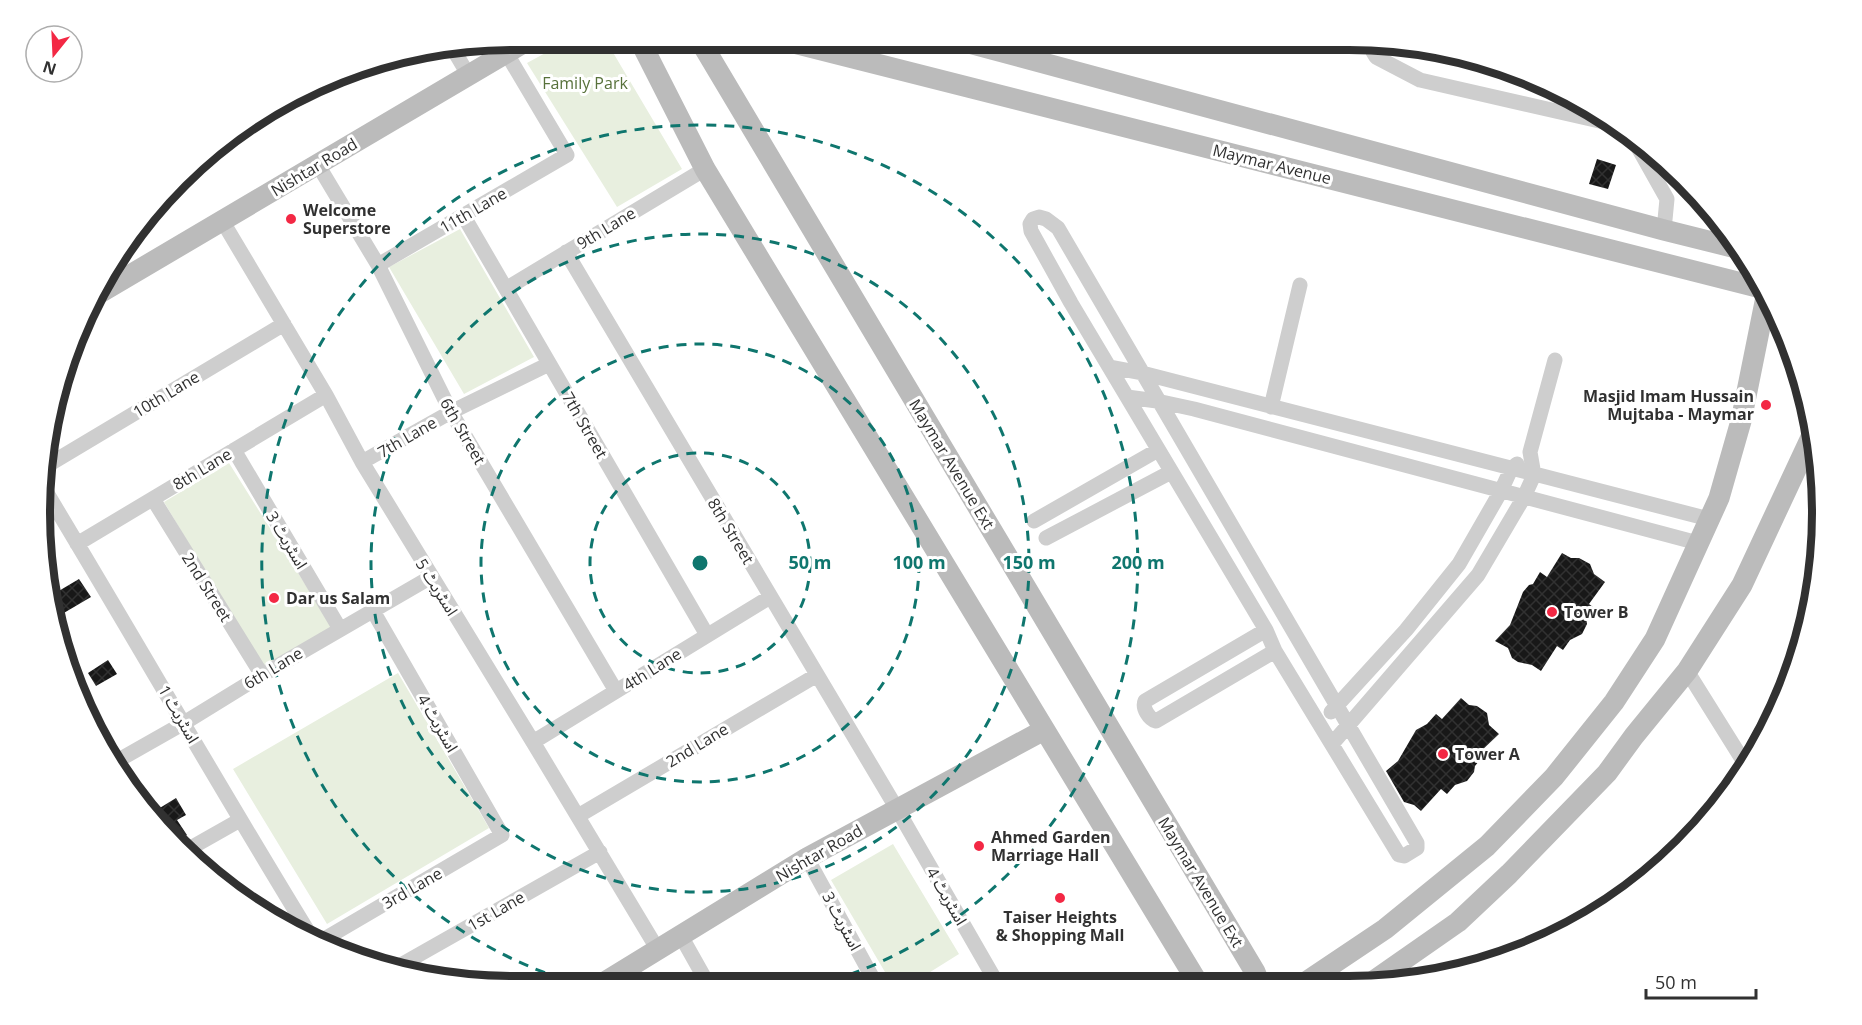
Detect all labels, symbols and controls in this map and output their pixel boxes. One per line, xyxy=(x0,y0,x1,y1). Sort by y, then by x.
north arrow xyxy=(24,24,84,84)
text: N xyxy=(40,56,59,81)
park label: Family Park xyxy=(542,72,628,94)
street label: Nishtar Road xyxy=(267,133,361,201)
street label: Maymar Avenue xyxy=(1210,139,1334,189)
street label: 11th Lane xyxy=(435,182,511,238)
place label: Welcome Superstore xyxy=(303,199,391,239)
street label: 9th Lane xyxy=(573,202,639,254)
marker: Welcome Superstore xyxy=(284,212,298,226)
street label: 10th Lane xyxy=(129,366,203,422)
place label: Masjid Imam Hussain Mujtaba - Maymar xyxy=(1583,385,1754,425)
street label: 7th Street xyxy=(557,388,613,463)
street label: 6th Street xyxy=(435,394,491,469)
street label: Maymar Avenue Ext xyxy=(904,395,1000,534)
marker: Masjid Imam Hussain Mujtaba - Maymar xyxy=(1759,398,1773,412)
street label: 7th Lane xyxy=(373,411,441,463)
street label: 8th Lane xyxy=(169,443,235,495)
street label: 8th Street xyxy=(703,494,760,568)
street label: اسٹریٹ 3 xyxy=(261,507,313,573)
street label: 2nd Street xyxy=(177,548,237,626)
text: 50 m xyxy=(789,550,831,574)
text: 100 m xyxy=(892,550,946,574)
text: 150 m xyxy=(1002,550,1056,574)
text: 200 m xyxy=(1111,550,1165,574)
centre of rings xyxy=(690,553,710,573)
street label: اسٹریٹ 5 xyxy=(411,554,463,620)
place label: Dar us Salam xyxy=(286,587,390,609)
marker: Dar us Salam xyxy=(267,591,281,605)
place label: Tower B xyxy=(1564,601,1629,623)
marker: Tower B xyxy=(1545,605,1559,619)
street label: 6th Lane xyxy=(240,642,306,694)
street label: 4th Lane xyxy=(619,642,685,696)
street label: اسٹریٹ 1 xyxy=(154,681,204,747)
street label: اسٹریٹ 4 xyxy=(413,690,463,756)
street label: 2nd Lane xyxy=(662,718,732,772)
place label: Tower A xyxy=(1455,743,1521,765)
marker: Tower A xyxy=(1436,747,1450,761)
street label: Maymar Avenue Ext xyxy=(1153,813,1249,952)
street label: Nishtar Road xyxy=(771,819,867,887)
place label: Ahmed Garden Marriage Hall xyxy=(991,826,1111,866)
marker: Ahmed Garden Marriage Hall xyxy=(972,839,986,853)
street label: 3rd Lane xyxy=(378,862,446,914)
street label: اسٹریٹ 4 xyxy=(922,863,972,929)
street label: 1st Lane xyxy=(463,886,529,936)
street label: اسٹریٹ 3 xyxy=(817,888,867,954)
marker: Taiser Heights & Shopping Mall xyxy=(1053,891,1067,905)
place label: Taiser Heights & Shopping Mall xyxy=(996,906,1124,946)
scale bar xyxy=(1646,962,1756,1000)
text: 50 m xyxy=(1655,970,1697,994)

